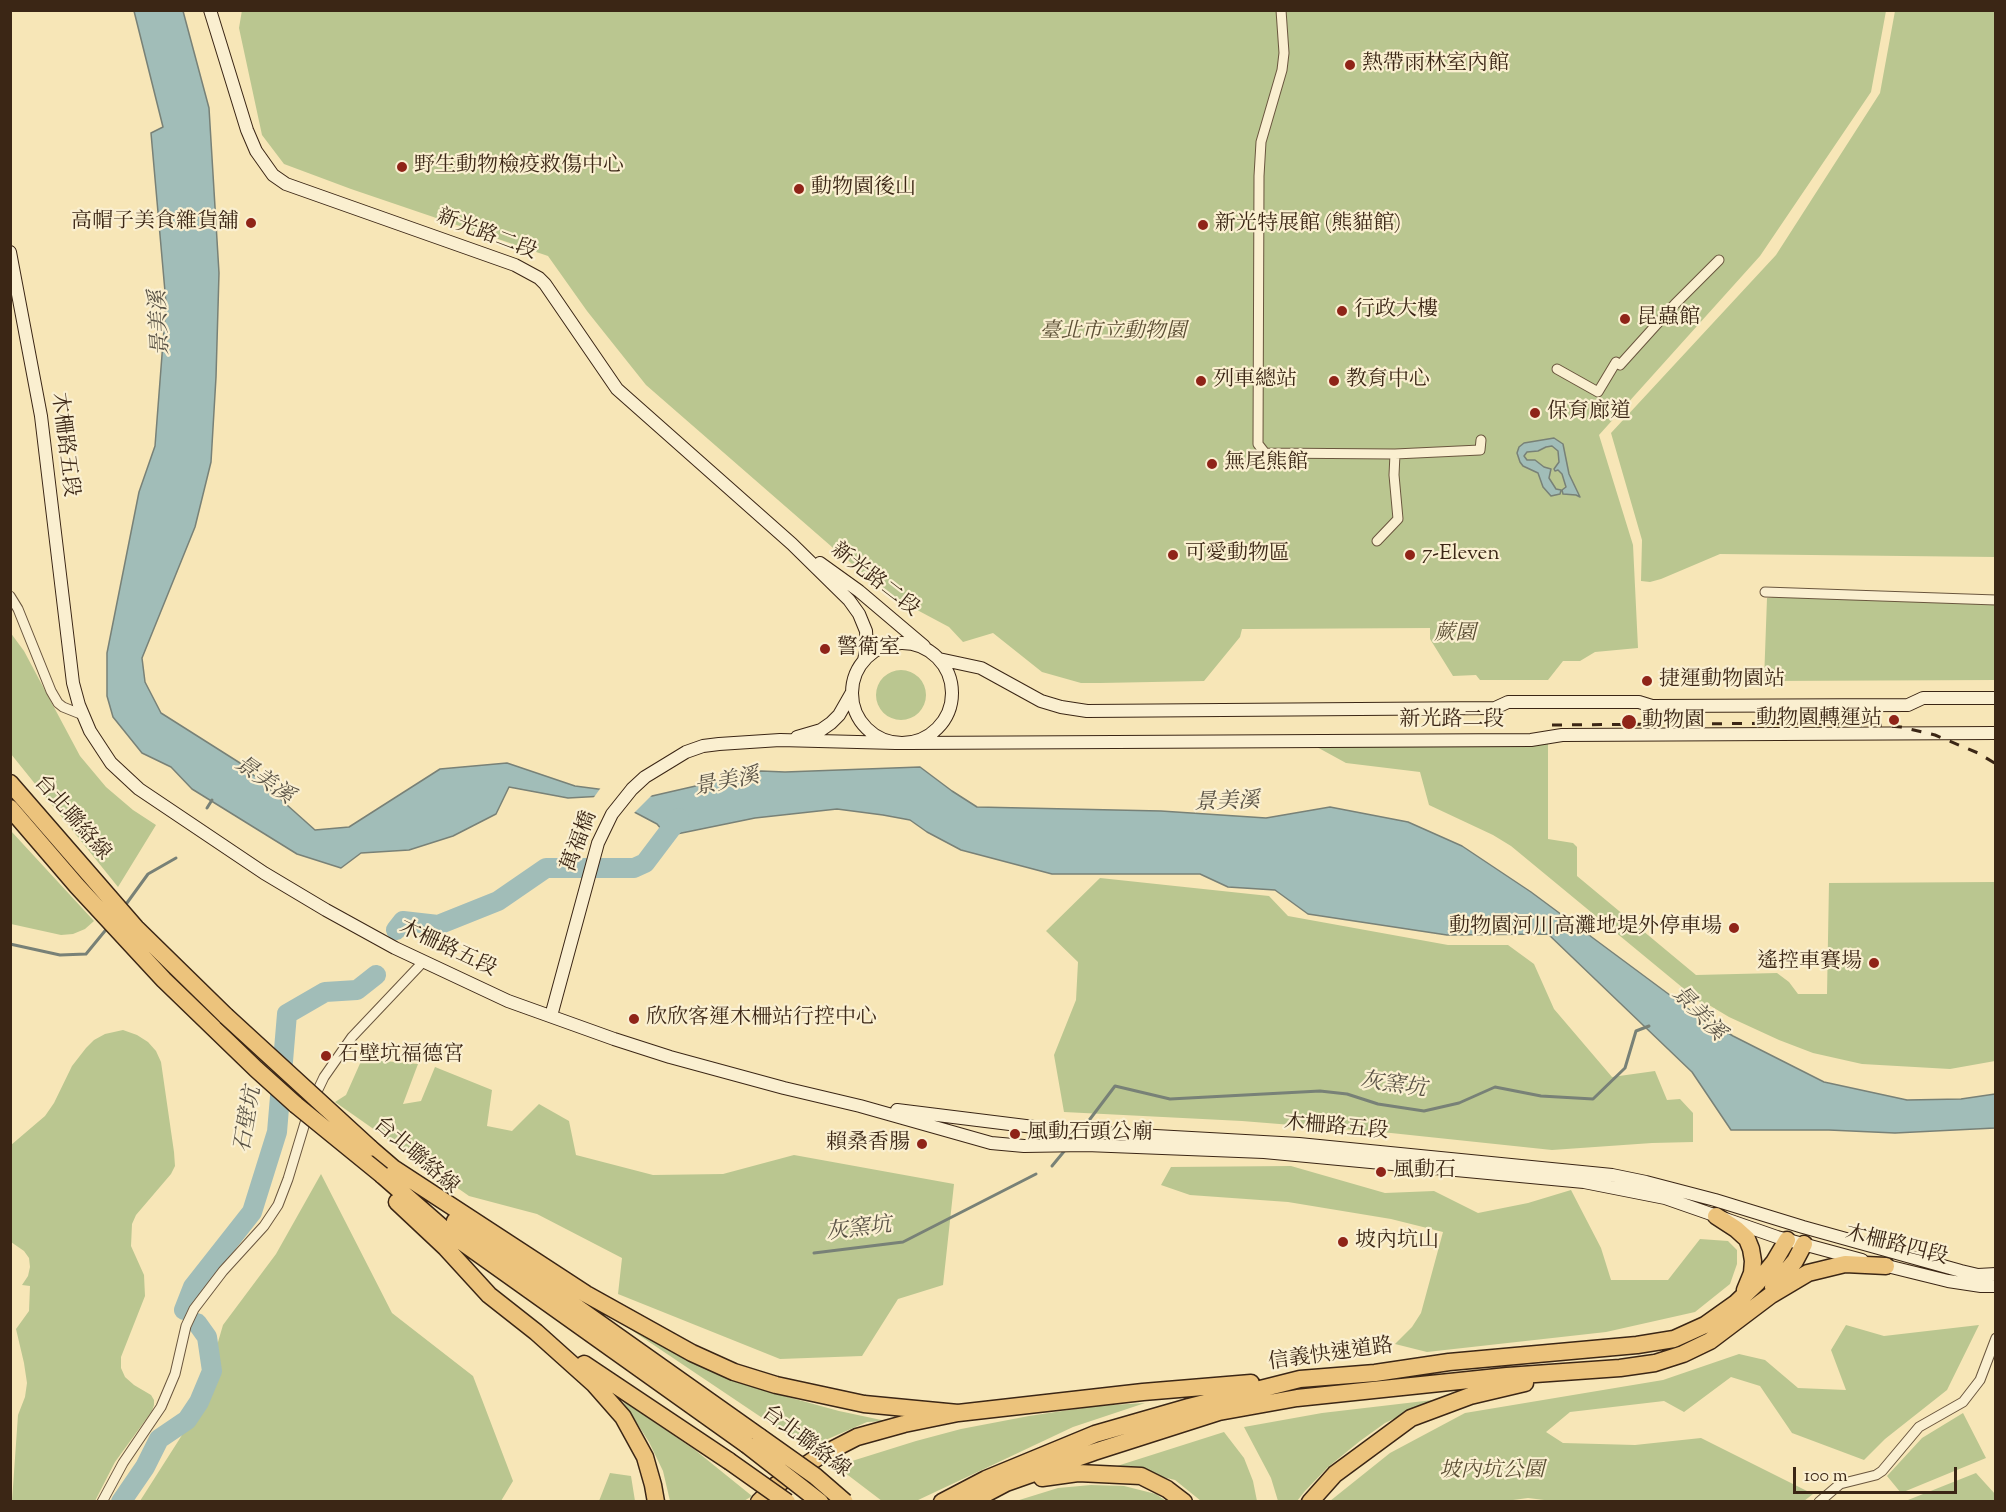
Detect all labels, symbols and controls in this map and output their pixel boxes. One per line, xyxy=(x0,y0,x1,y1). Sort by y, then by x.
place label: 熱帶雨林室內館 xyxy=(1362,52,1509,78)
marker: 熱帶雨林室內館 xyxy=(1343,58,1357,72)
place label: 野生動物檢疫救傷中心 xyxy=(414,154,624,180)
marker: 野生動物檢疫救傷中心 xyxy=(395,160,409,174)
place label: 動物園後山 xyxy=(811,176,916,202)
marker: 動物園後山 xyxy=(792,182,806,196)
street label: 新光路二段 xyxy=(432,205,540,267)
place label: 高帽子美食雜貨舖 xyxy=(71,210,239,236)
place label: 新光特展館 (熊貓館) xyxy=(1215,212,1401,238)
marker: 高帽子美食雜貨舖 xyxy=(244,216,258,230)
marker: 新光特展館 (熊貓館) xyxy=(1196,218,1210,232)
water label: 景美溪 xyxy=(147,289,177,357)
place label: 行政大樓 xyxy=(1354,298,1438,324)
marker: 行政大樓 xyxy=(1335,304,1349,318)
place label: 昆蟲館 xyxy=(1637,306,1700,332)
marker: 昆蟲館 xyxy=(1618,312,1632,326)
park label: 臺北市立動物園 xyxy=(1040,320,1186,346)
place label: 列車總站 xyxy=(1213,368,1297,394)
place label: 教育中心 xyxy=(1346,368,1430,394)
marker: 列車總站 xyxy=(1194,374,1208,388)
marker: 教育中心 xyxy=(1327,374,1341,388)
street label: 木柵路五段 xyxy=(44,391,82,499)
place label: 保育廊道 xyxy=(1547,400,1631,426)
marker: 保育廊道 xyxy=(1528,406,1542,420)
place label: 無尾熊館 xyxy=(1224,451,1308,477)
marker: 無尾熊館 xyxy=(1205,457,1219,471)
street label: 新光路二段 xyxy=(825,539,923,623)
place label: 可愛動物區 xyxy=(1185,542,1290,568)
place label: 7-Eleven xyxy=(1422,542,1500,568)
marker: 可愛動物區 xyxy=(1166,548,1180,562)
marker: 7-Eleven xyxy=(1403,548,1417,562)
park label: 蕨園 xyxy=(1434,622,1476,648)
place label: 警衛室 xyxy=(837,636,900,662)
marker: 警衛室 xyxy=(818,642,832,656)
place label: 捷運動物園站 xyxy=(1659,668,1785,694)
marker: 捷運動物園站 xyxy=(1640,674,1654,688)
place label: 動物園轉運站 xyxy=(1756,707,1882,733)
street label: 新光路二段 xyxy=(1400,708,1504,734)
place label: 動物園 xyxy=(1642,709,1705,735)
marker: 動物園 xyxy=(1620,713,1638,731)
marker: 動物園轉運站 xyxy=(1887,713,1901,727)
water label: 景美溪 xyxy=(228,752,298,812)
water label: 景美溪 xyxy=(692,765,762,803)
street label: 台北聯絡線 xyxy=(27,771,115,867)
water label: 景美溪 xyxy=(1194,790,1260,818)
street label: 萬福橋 xyxy=(558,808,604,876)
place label: 動物園河川高灘地堤外停車場 xyxy=(1449,915,1722,941)
street label: 木柵路五段 xyxy=(394,916,500,984)
marker: 動物園河川高灘地堤外停車場 xyxy=(1727,921,1741,935)
place label: 遙控車賽場 xyxy=(1757,950,1862,976)
marker: 遙控車賽場 xyxy=(1867,956,1881,970)
water label: 景美溪 xyxy=(1665,982,1729,1048)
place label: 欣欣客運木柵站行控中心 xyxy=(646,1006,877,1032)
marker: 欣欣客運木柵站行控中心 xyxy=(627,1012,641,1026)
place label: 石壁坑福德宮 xyxy=(338,1043,464,1069)
marker: 石壁坑福德宮 xyxy=(319,1049,333,1063)
water label: 灰窯坑 xyxy=(1358,1069,1428,1105)
water label: 石壁坑 xyxy=(231,1085,269,1155)
street label: 木柵路五段 xyxy=(1283,1112,1389,1146)
street label: 台北聯絡線 xyxy=(367,1113,463,1201)
place label: 風動石頭公廟 xyxy=(1027,1121,1153,1147)
marker: 風動石頭公廟 xyxy=(1008,1127,1022,1141)
place label: 賴桑香腸 xyxy=(826,1131,910,1157)
marker: 賴桑香腸 xyxy=(915,1137,929,1151)
place label: 風動石 xyxy=(1393,1159,1456,1185)
marker: 風動石 xyxy=(1374,1165,1388,1179)
water label: 灰窯坑 xyxy=(825,1214,893,1248)
street label: 木柵路四段 xyxy=(1842,1222,1950,1272)
place label: 坡內坑山 xyxy=(1355,1229,1439,1255)
marker: 坡內坑山 xyxy=(1336,1235,1350,1249)
street label: 信義快速道路 xyxy=(1267,1335,1395,1377)
street label: 台北聯絡線 xyxy=(755,1401,855,1485)
scale bar xyxy=(1796,1455,1960,1493)
park label: 坡內坑公園 xyxy=(1440,1459,1544,1485)
text: 100 m xyxy=(1804,1464,1848,1490)

